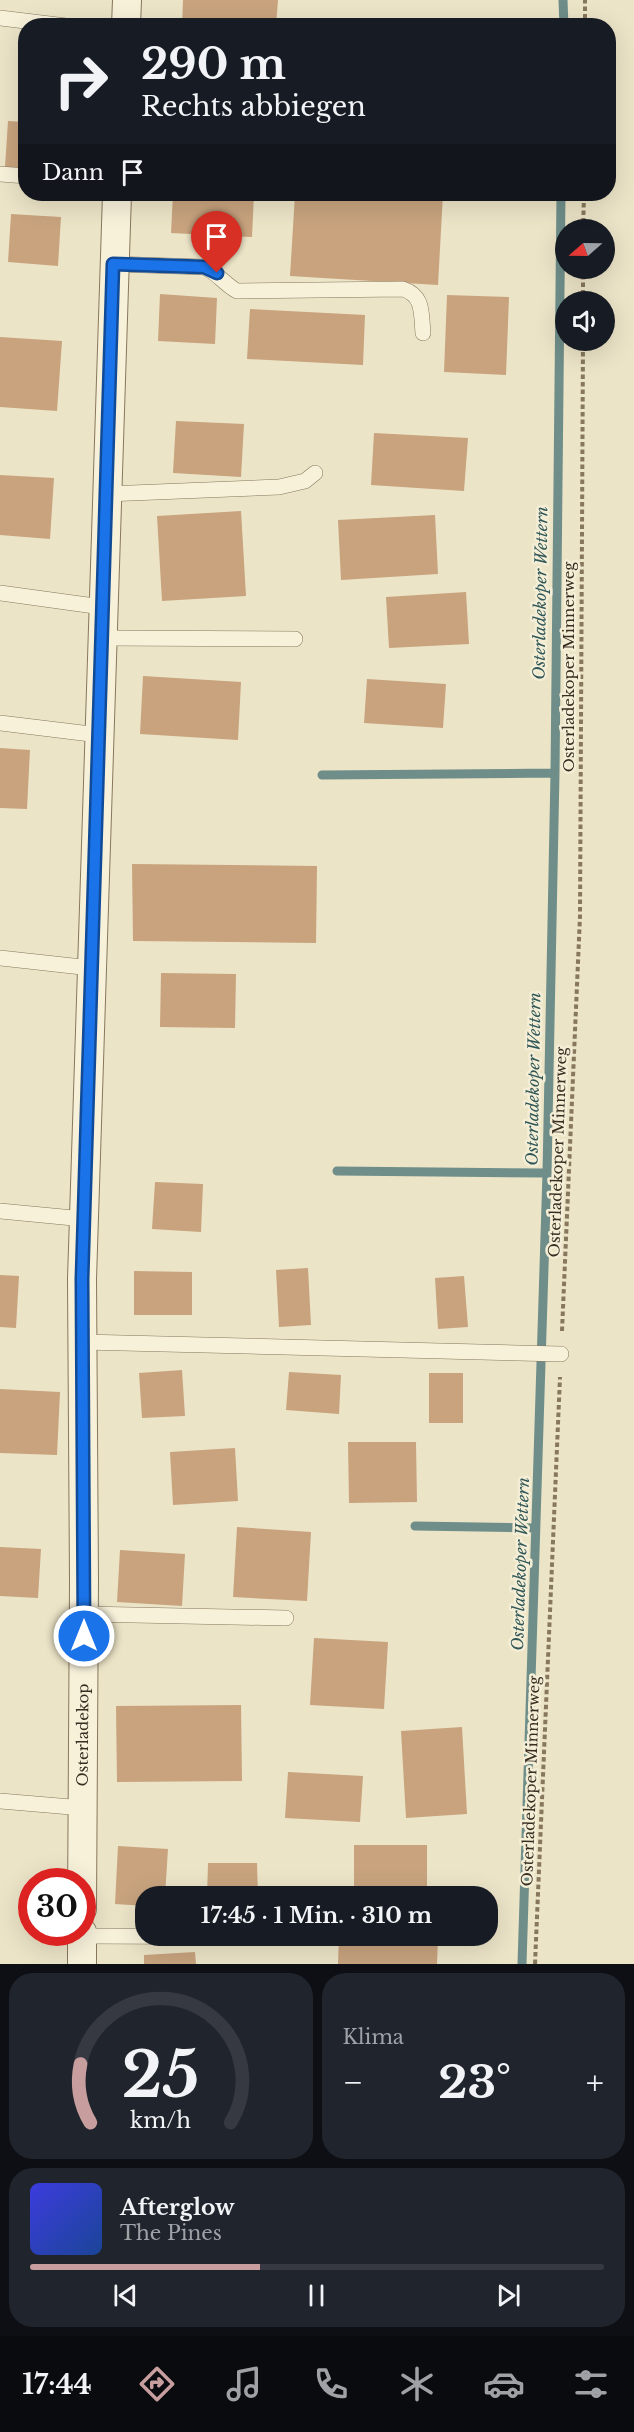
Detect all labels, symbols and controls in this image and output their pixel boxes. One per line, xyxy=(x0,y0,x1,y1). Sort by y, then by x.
text: 290 m xyxy=(141,38,286,90)
icon: right xyxy=(42,42,120,120)
text: Rechts abbiegen xyxy=(141,90,366,123)
icon: arrive xyxy=(116,156,149,189)
text: Dann xyxy=(42,159,104,186)
pin xyxy=(191,211,242,273)
north arrow xyxy=(555,219,615,279)
map controls xyxy=(555,219,615,351)
icon: arrive xyxy=(200,220,233,253)
button: sound xyxy=(555,291,615,351)
water label: Osterladekoper Wettern xyxy=(528,506,552,680)
street label: Osterladekoper Minnerweg xyxy=(559,561,578,772)
water label: Osterladekoper Wettern xyxy=(521,992,545,1166)
street label: Osterladekoper Minnerweg xyxy=(544,1045,571,1258)
water label: Osterladekoper Wettern xyxy=(507,1477,533,1651)
position arrow xyxy=(52,1604,116,1668)
street label: Osterladekoper Minnerweg xyxy=(517,1674,544,1887)
street label: Osterladekop xyxy=(73,1683,92,1787)
speed limit sign: 30 xyxy=(18,1868,96,1946)
text: 17:45 · 1 Min. · 310 m xyxy=(201,1902,432,1929)
text: Klima xyxy=(343,2025,404,2049)
text: 25 xyxy=(122,2036,200,2114)
text: 23° xyxy=(438,2054,511,2110)
text: − xyxy=(343,2062,363,2103)
text: + xyxy=(586,2062,604,2103)
text: km/h xyxy=(130,2107,191,2134)
text: Afterglow xyxy=(120,2194,235,2221)
text: The Pines xyxy=(120,2221,222,2245)
icon: previous xyxy=(109,2279,142,2312)
icon: pause xyxy=(300,2279,333,2312)
icon: next xyxy=(492,2279,525,2312)
icon: directions xyxy=(136,2363,178,2405)
icon: music xyxy=(223,2363,265,2405)
icon: phone xyxy=(310,2363,352,2405)
icon: climate xyxy=(396,2363,438,2405)
icon: car xyxy=(483,2363,525,2405)
icon: filters xyxy=(570,2363,612,2405)
text: 17:44 xyxy=(22,2368,92,2401)

